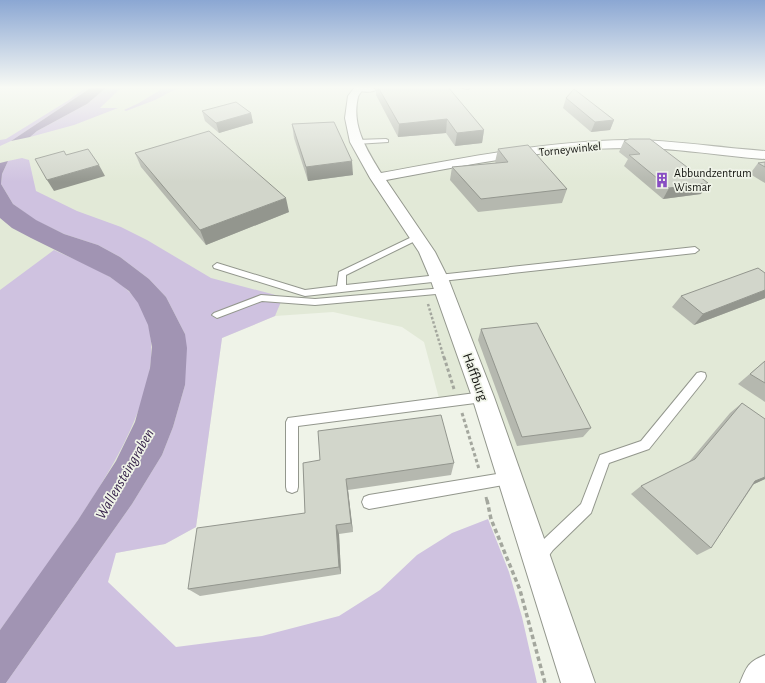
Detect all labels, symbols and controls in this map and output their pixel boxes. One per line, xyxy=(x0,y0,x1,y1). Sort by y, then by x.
street label: Torneywinkel xyxy=(538,140,602,159)
place label: Abbundzentrum Wismar xyxy=(674,167,752,193)
building icon: Abbundzentrum Wismar xyxy=(653,171,671,189)
street label: Haffburg xyxy=(460,351,490,403)
water label: Wallensteingraben xyxy=(93,426,157,522)

